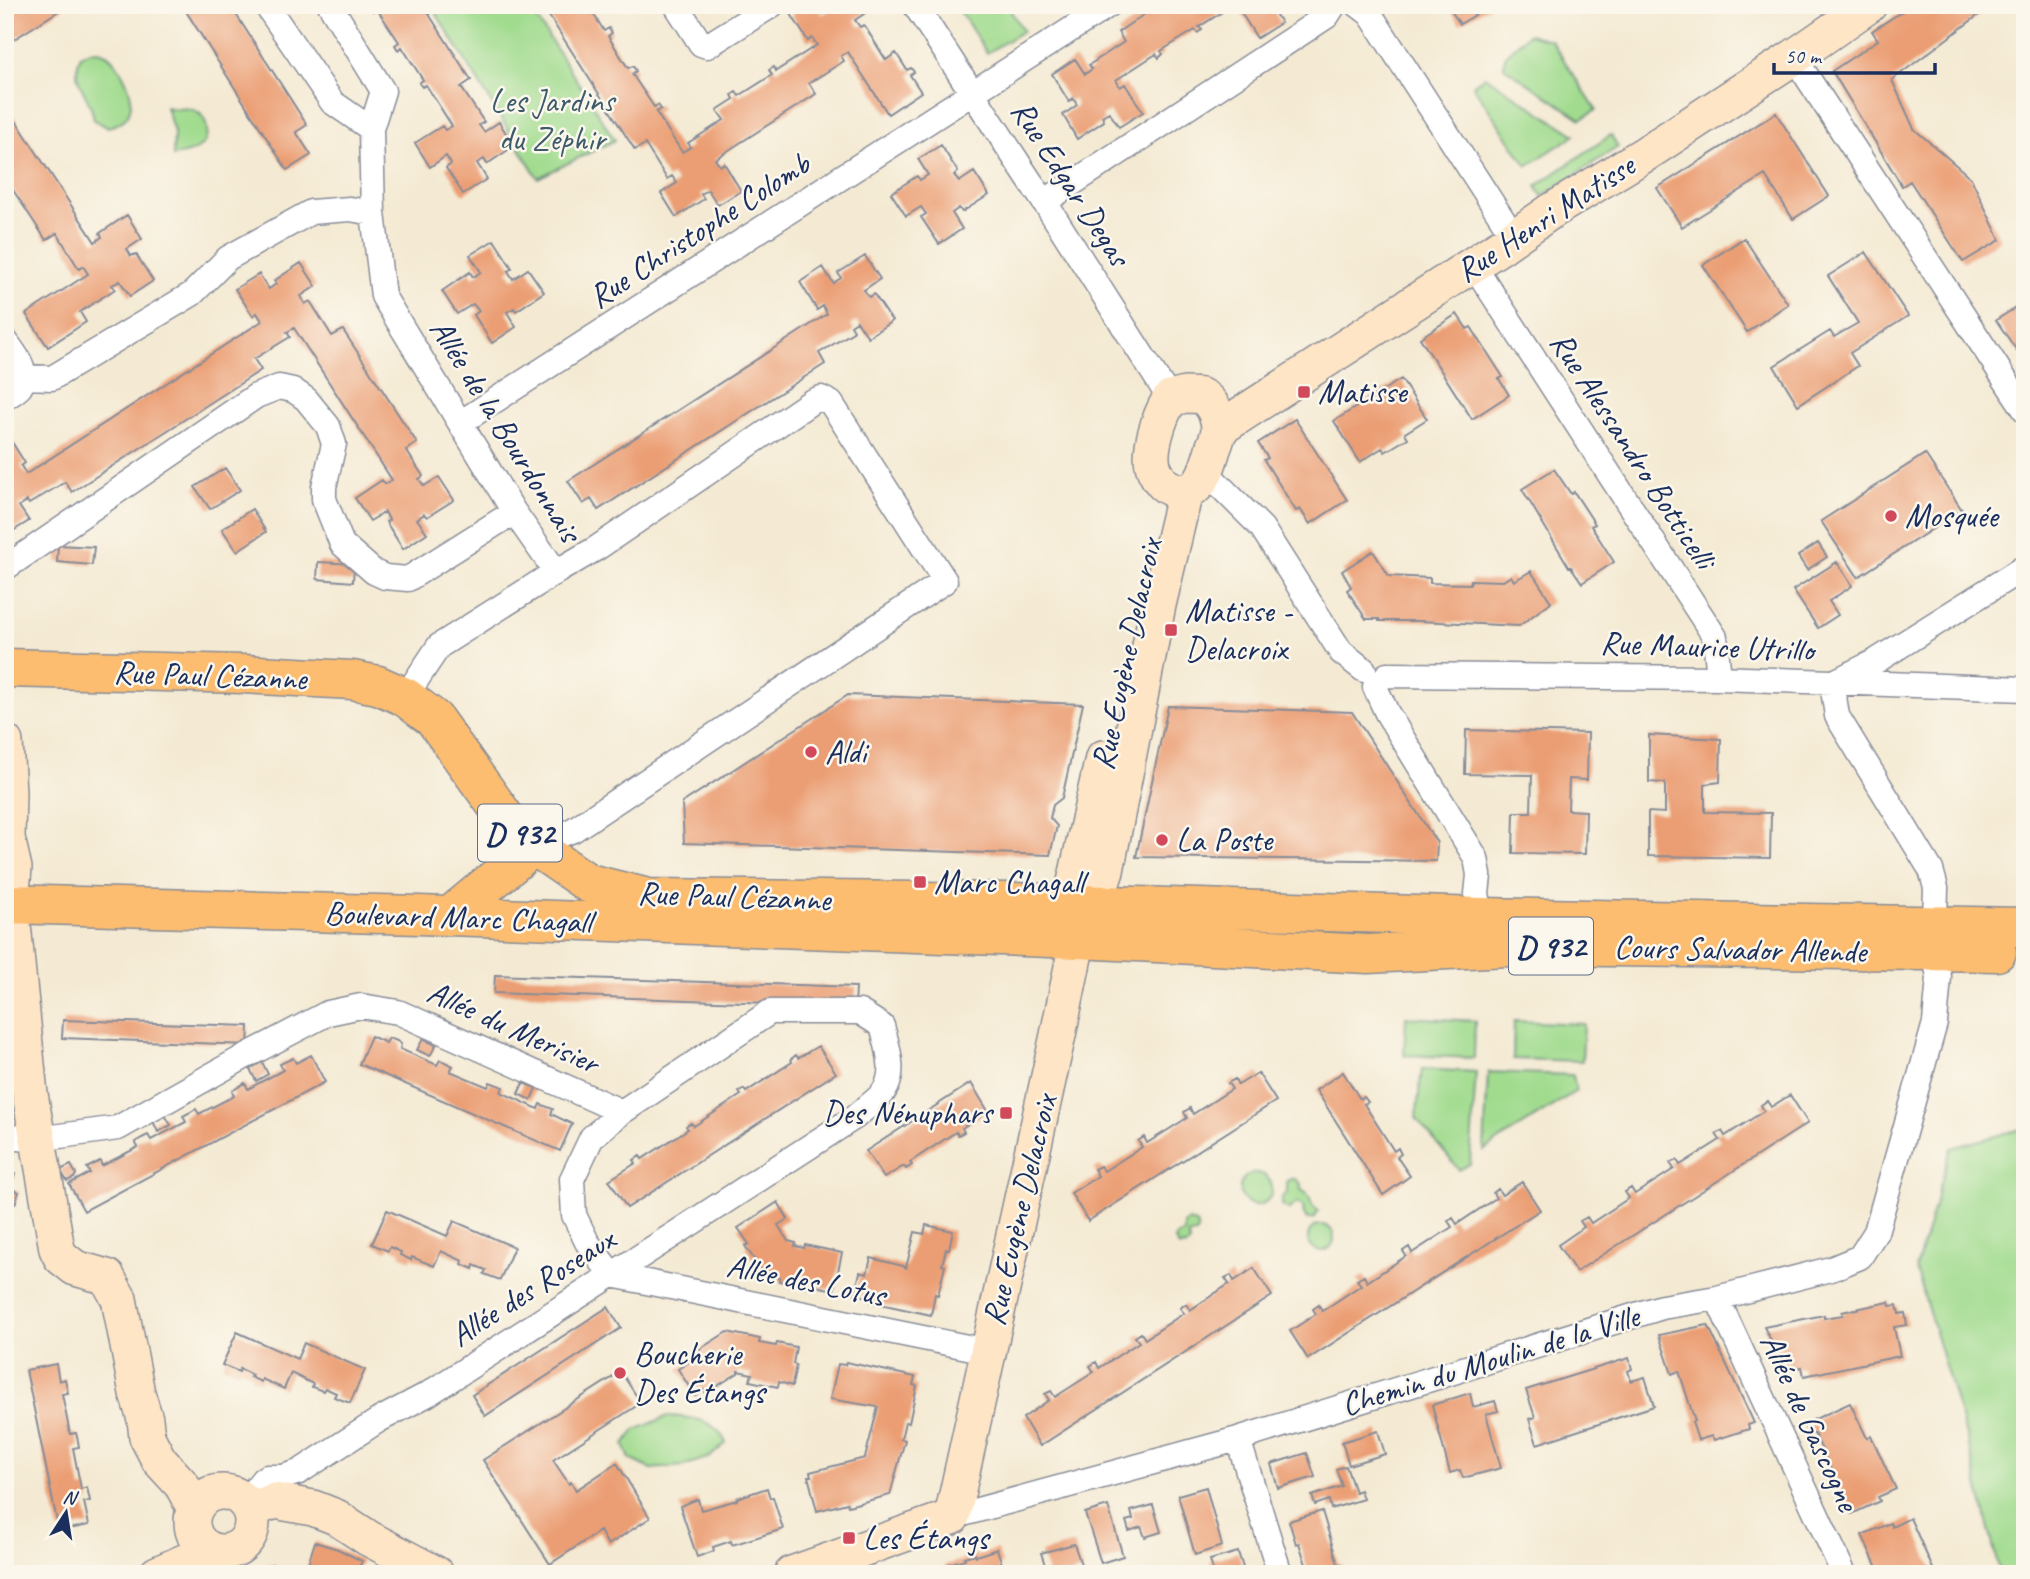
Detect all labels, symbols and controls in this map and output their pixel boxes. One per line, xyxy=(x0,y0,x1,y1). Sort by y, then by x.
scale bar xyxy=(1774,32,1936,76)
text: 50 m xyxy=(1785,43,1823,69)
park label: Les Jardins du Zéphir xyxy=(490,80,617,160)
street label: Rue Edgar Degas xyxy=(1002,92,1142,276)
street label: Rue Christophe Colomb xyxy=(580,142,819,317)
street label: Rue Henri Matisse xyxy=(1448,143,1644,291)
street label: Allée de la Bourdonnais xyxy=(421,311,593,552)
street label: Rue Alessandro Botticelli xyxy=(1541,324,1727,580)
place label: Matisse xyxy=(1318,371,1409,413)
marker: Matisse xyxy=(1296,384,1312,400)
place label: Mosquée xyxy=(1905,495,2000,537)
marker: Mosquée xyxy=(1883,508,1899,524)
street label: Rue Eugène Delacroix xyxy=(1081,532,1172,774)
place label: Matisse - Delacroix xyxy=(1185,590,1293,670)
street label: Rue Maurice Utrillo xyxy=(1600,621,1818,671)
marker: Matisse - Delacroix xyxy=(1163,622,1179,638)
street label: Rue Paul Cézanne xyxy=(113,651,309,699)
place label: Aldi xyxy=(825,731,870,773)
marker: Aldi xyxy=(803,744,819,760)
road number: D 932 xyxy=(478,804,562,862)
place label: La Poste xyxy=(1176,819,1274,861)
marker: La Poste xyxy=(1154,832,1170,848)
place label: Marc Chagall xyxy=(934,861,1090,903)
street label: Rue Paul Cézanne xyxy=(637,872,833,920)
marker: Marc Chagall xyxy=(912,874,928,890)
street label: Boulevard Marc Chagall xyxy=(324,891,597,943)
road number: D 932 xyxy=(1509,917,1593,974)
street label: Cours Salvador Allende xyxy=(1614,926,1869,972)
street label: Allée du Merisier xyxy=(421,971,608,1085)
street label: Rue Eugène Delacroix xyxy=(972,1088,1067,1329)
place label: Des Nénuphars xyxy=(823,1092,995,1134)
marker: Des Nénuphars xyxy=(998,1105,1014,1121)
street label: Allée des Roseaux xyxy=(442,1217,624,1356)
street label: Allée des Lotus xyxy=(723,1244,891,1316)
street label: Chemin du Moulin de la Ville xyxy=(1336,1294,1646,1425)
street label: Allée de Gascogne xyxy=(1751,1327,1870,1519)
place label: Boucherie Des Étangs xyxy=(634,1333,767,1413)
marker: Boucherie Des Étangs xyxy=(612,1365,628,1381)
north arrow xyxy=(32,1478,102,1548)
text: N xyxy=(61,1484,81,1511)
place label: Les Étangs xyxy=(863,1517,991,1559)
marker: Les Étangs xyxy=(841,1530,857,1546)

